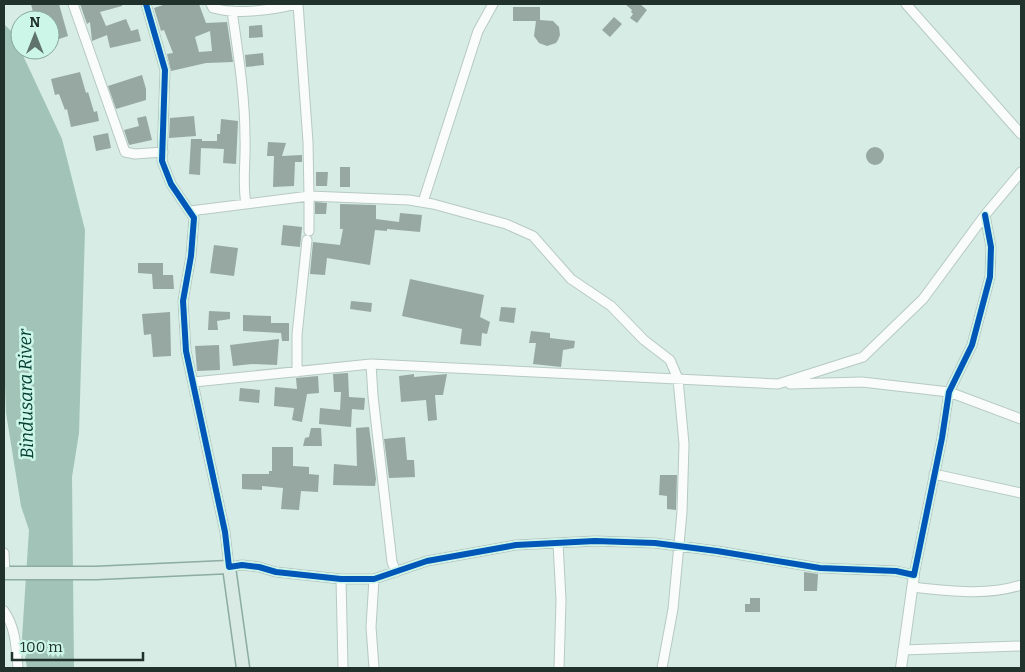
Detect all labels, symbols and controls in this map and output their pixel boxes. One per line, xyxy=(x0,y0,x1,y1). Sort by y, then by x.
north arrow xyxy=(10,10,60,60)
text: N xyxy=(30,14,41,31)
water label: Bindusara River xyxy=(14,328,38,459)
scale bar xyxy=(12,630,144,662)
text: 100 m xyxy=(20,638,63,656)

